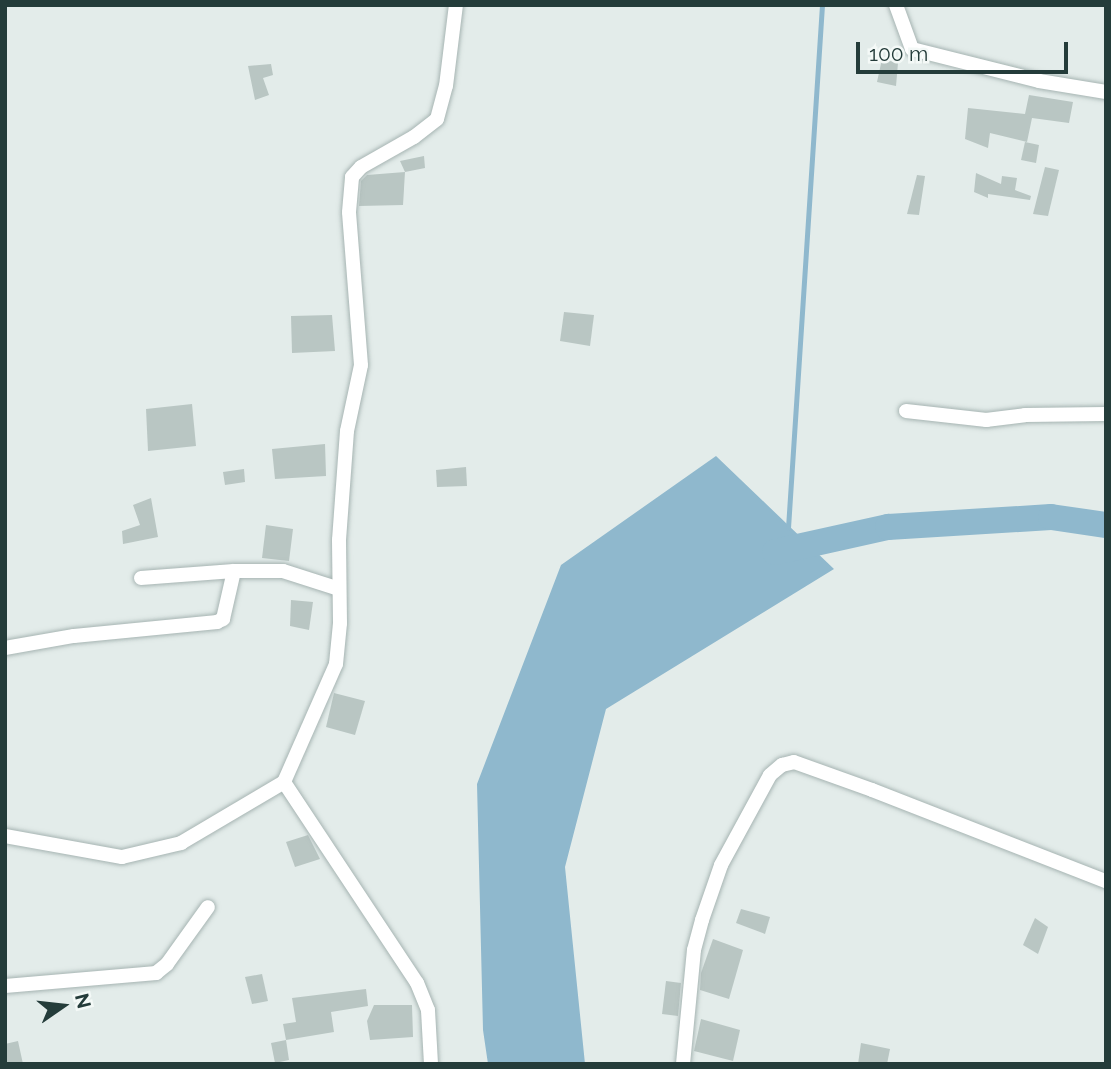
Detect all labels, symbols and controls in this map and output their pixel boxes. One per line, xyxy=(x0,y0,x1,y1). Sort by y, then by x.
scale bar xyxy=(859,28,1071,72)
text: 100 m xyxy=(869,41,928,66)
north arrow xyxy=(28,971,98,1041)
text: N xyxy=(71,991,96,1011)

